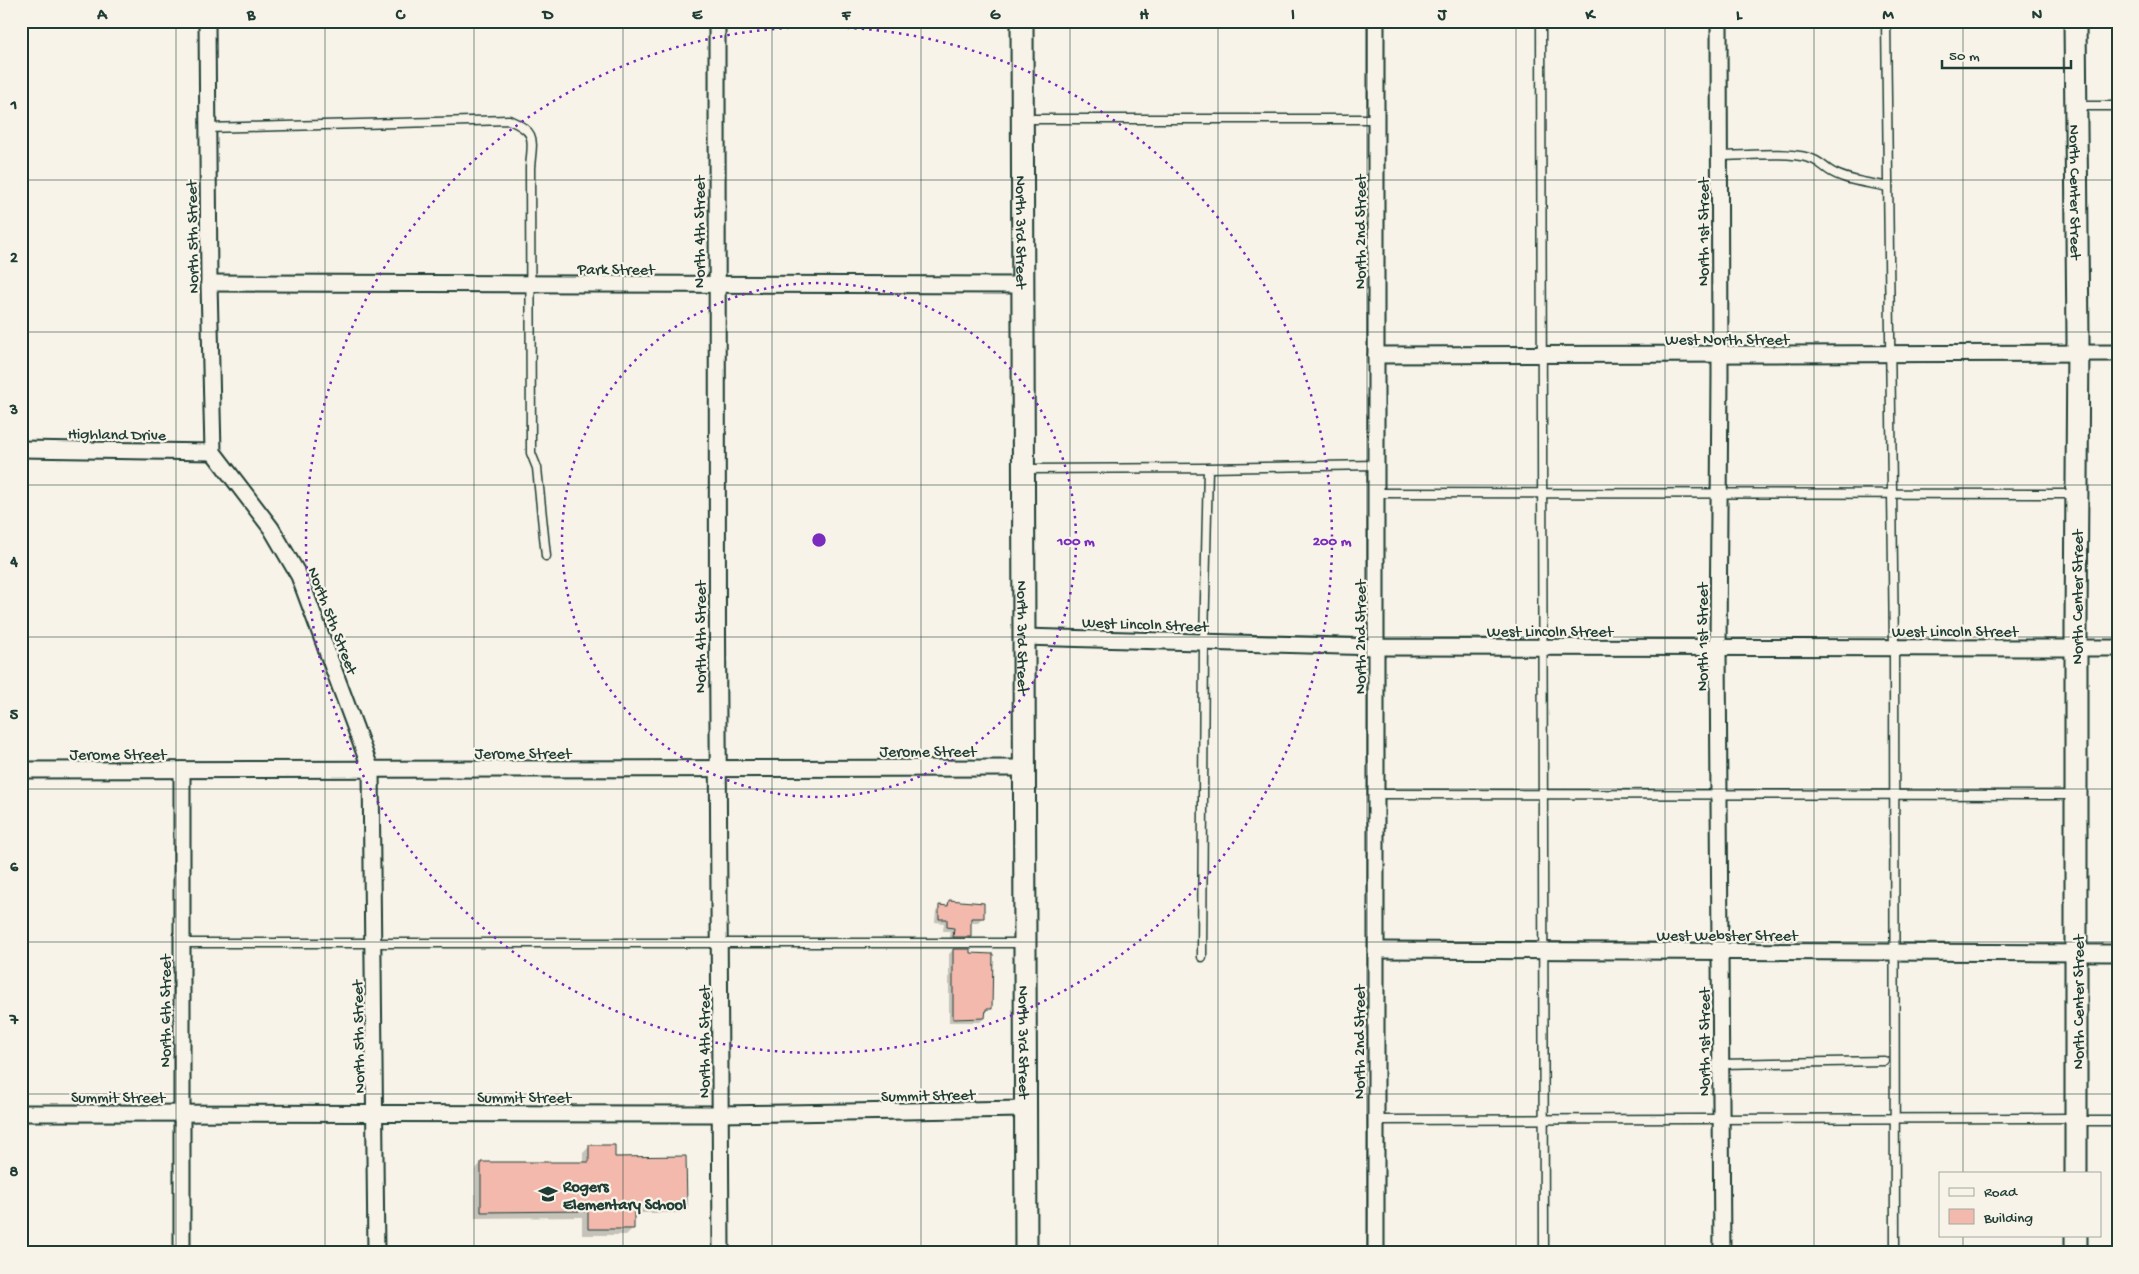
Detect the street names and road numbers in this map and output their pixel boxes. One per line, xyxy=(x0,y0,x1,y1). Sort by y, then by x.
street label: North Center Street xyxy=(2063,125,2083,261)
street label: North 2nd Street xyxy=(1353,173,1372,289)
street label: North 4th Street xyxy=(692,174,711,288)
street label: North 3rd Street xyxy=(1010,175,1029,290)
street label: North 1st Street xyxy=(1696,176,1715,286)
street label: North 5th Street xyxy=(184,179,205,294)
street label: Park Street xyxy=(577,262,656,281)
street label: West North Street xyxy=(1665,332,1791,351)
street label: Highland Drive xyxy=(68,426,167,447)
street label: North Center Street xyxy=(2070,528,2089,664)
street label: North 5th Street xyxy=(302,565,360,679)
street label: North 2nd Street xyxy=(1353,578,1372,694)
street label: North 4th Street xyxy=(693,579,712,693)
street label: North 3rd Street xyxy=(1011,580,1030,695)
street label: North 1st Street xyxy=(1695,581,1714,691)
street label: West Lincoln Street xyxy=(1081,615,1210,638)
street label: West Lincoln Street xyxy=(1487,624,1615,643)
street label: West Lincoln Street xyxy=(1892,624,2020,643)
street label: Jerome Street xyxy=(880,744,978,763)
street label: Jerome Street xyxy=(475,746,573,765)
street label: Jerome Street xyxy=(70,747,168,766)
street label: West Webster Street xyxy=(1656,928,1799,947)
street label: North Center Street xyxy=(2071,933,2090,1069)
street label: North 6th Street xyxy=(158,953,177,1068)
street label: North 5th Street xyxy=(350,979,371,1094)
street label: North 2nd Street xyxy=(1352,983,1371,1099)
street label: North 4th Street xyxy=(697,984,716,1098)
street label: North 3rd Street xyxy=(1012,985,1032,1100)
street label: North 1st Street xyxy=(1697,986,1716,1096)
street label: Summit Street xyxy=(881,1087,977,1108)
street label: Summit Street xyxy=(71,1090,167,1109)
street label: Summit Street xyxy=(477,1090,573,1109)

